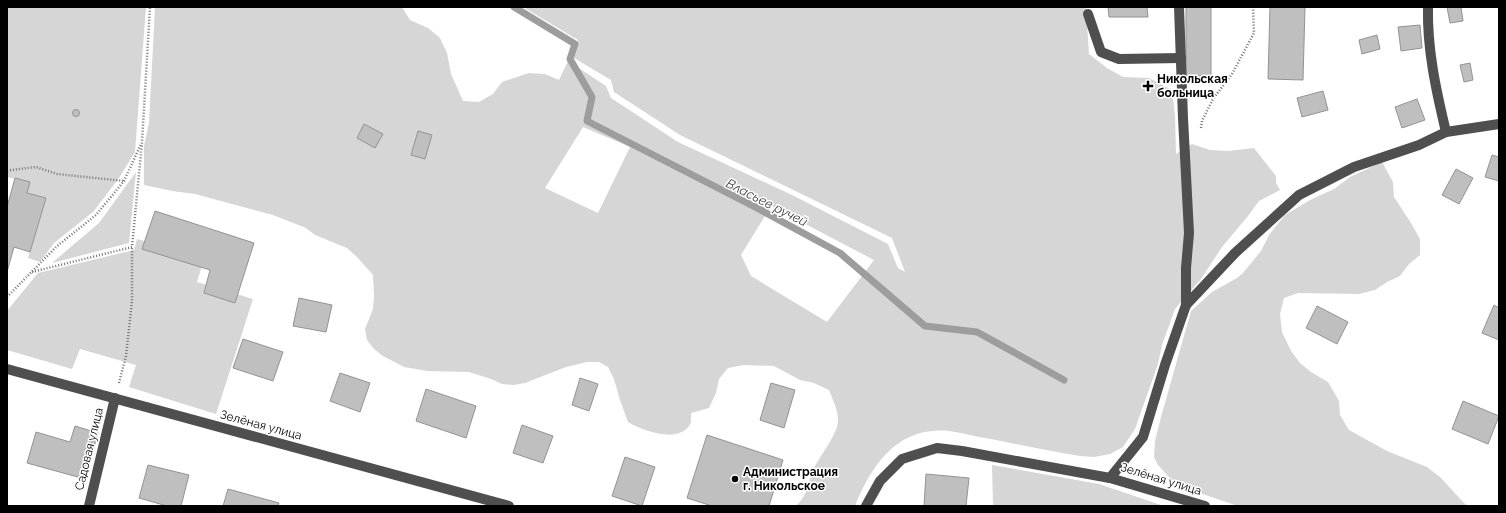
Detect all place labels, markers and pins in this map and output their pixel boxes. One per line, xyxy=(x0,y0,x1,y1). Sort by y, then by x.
place label: Никольская больница xyxy=(1157,72,1228,100)
marker: Никольская больница xyxy=(1142,80,1154,92)
place label: Администрация г. Никольское xyxy=(743,465,838,493)
marker: Администрация г. Никольское xyxy=(730,474,740,484)

